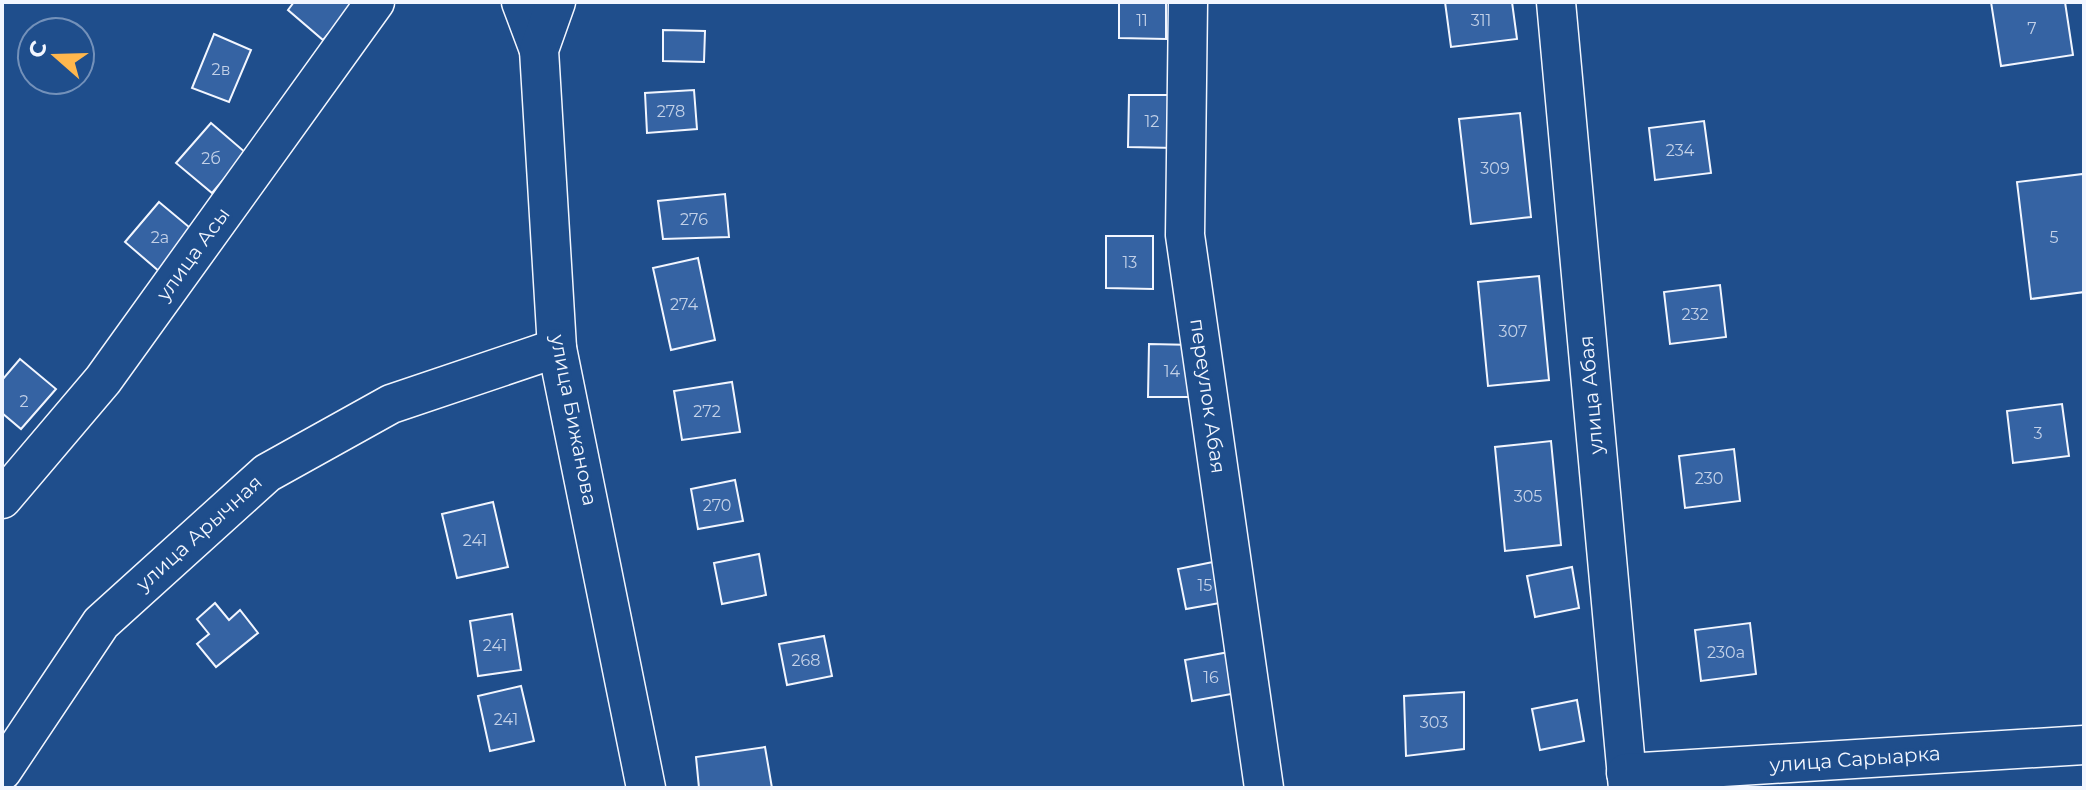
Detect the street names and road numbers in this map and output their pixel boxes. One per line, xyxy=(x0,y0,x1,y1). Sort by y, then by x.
street label: улица Асы xyxy=(151,203,235,306)
street label: переулок Абая xyxy=(1185,317,1231,475)
street label: улица Бижанова xyxy=(545,331,602,508)
street label: улица Абая xyxy=(1574,335,1608,456)
street label: улица Арычная xyxy=(130,470,267,597)
street label: улица Сарыарка xyxy=(1768,741,1941,777)

